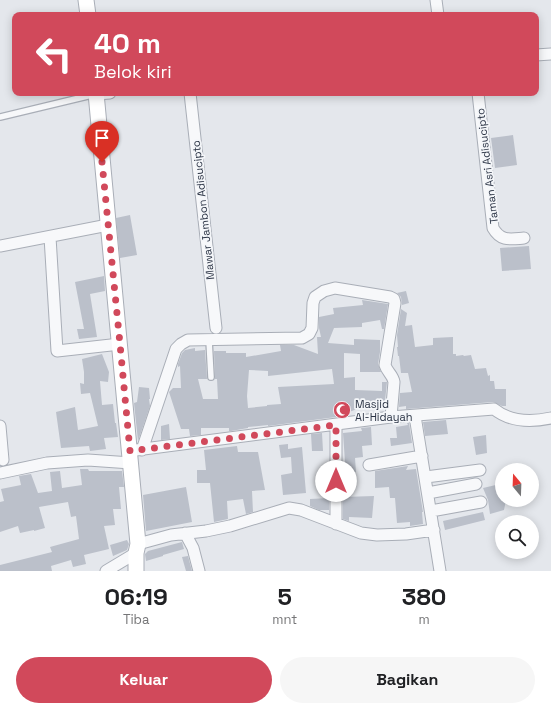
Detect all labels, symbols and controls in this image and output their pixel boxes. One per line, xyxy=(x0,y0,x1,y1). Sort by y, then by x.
text: 40 m xyxy=(94,25,161,61)
icon: left xyxy=(28,28,80,80)
text: Belok kiri xyxy=(94,60,172,83)
street label: Taman Asri Adisucipto xyxy=(473,107,501,225)
pin xyxy=(85,121,119,162)
icon: arrive xyxy=(91,127,113,149)
street label: Mawar Jambon Adisucipto xyxy=(189,139,217,280)
place label: Masjid Al-Hidayah xyxy=(355,397,413,424)
mosque icon: Masjid Al-Hidayah xyxy=(332,400,352,420)
position arrow xyxy=(315,460,357,502)
north arrow xyxy=(495,463,539,507)
map controls xyxy=(495,463,539,559)
button: search xyxy=(495,515,539,559)
text: 06:19 xyxy=(105,581,168,612)
text: 5 xyxy=(278,581,292,612)
text: 380 xyxy=(402,581,446,612)
text: Tiba xyxy=(123,611,149,628)
text: mnt xyxy=(272,611,297,628)
text: m xyxy=(419,611,430,628)
button: Keluar xyxy=(16,657,272,703)
button: Bagikan xyxy=(280,657,535,703)

